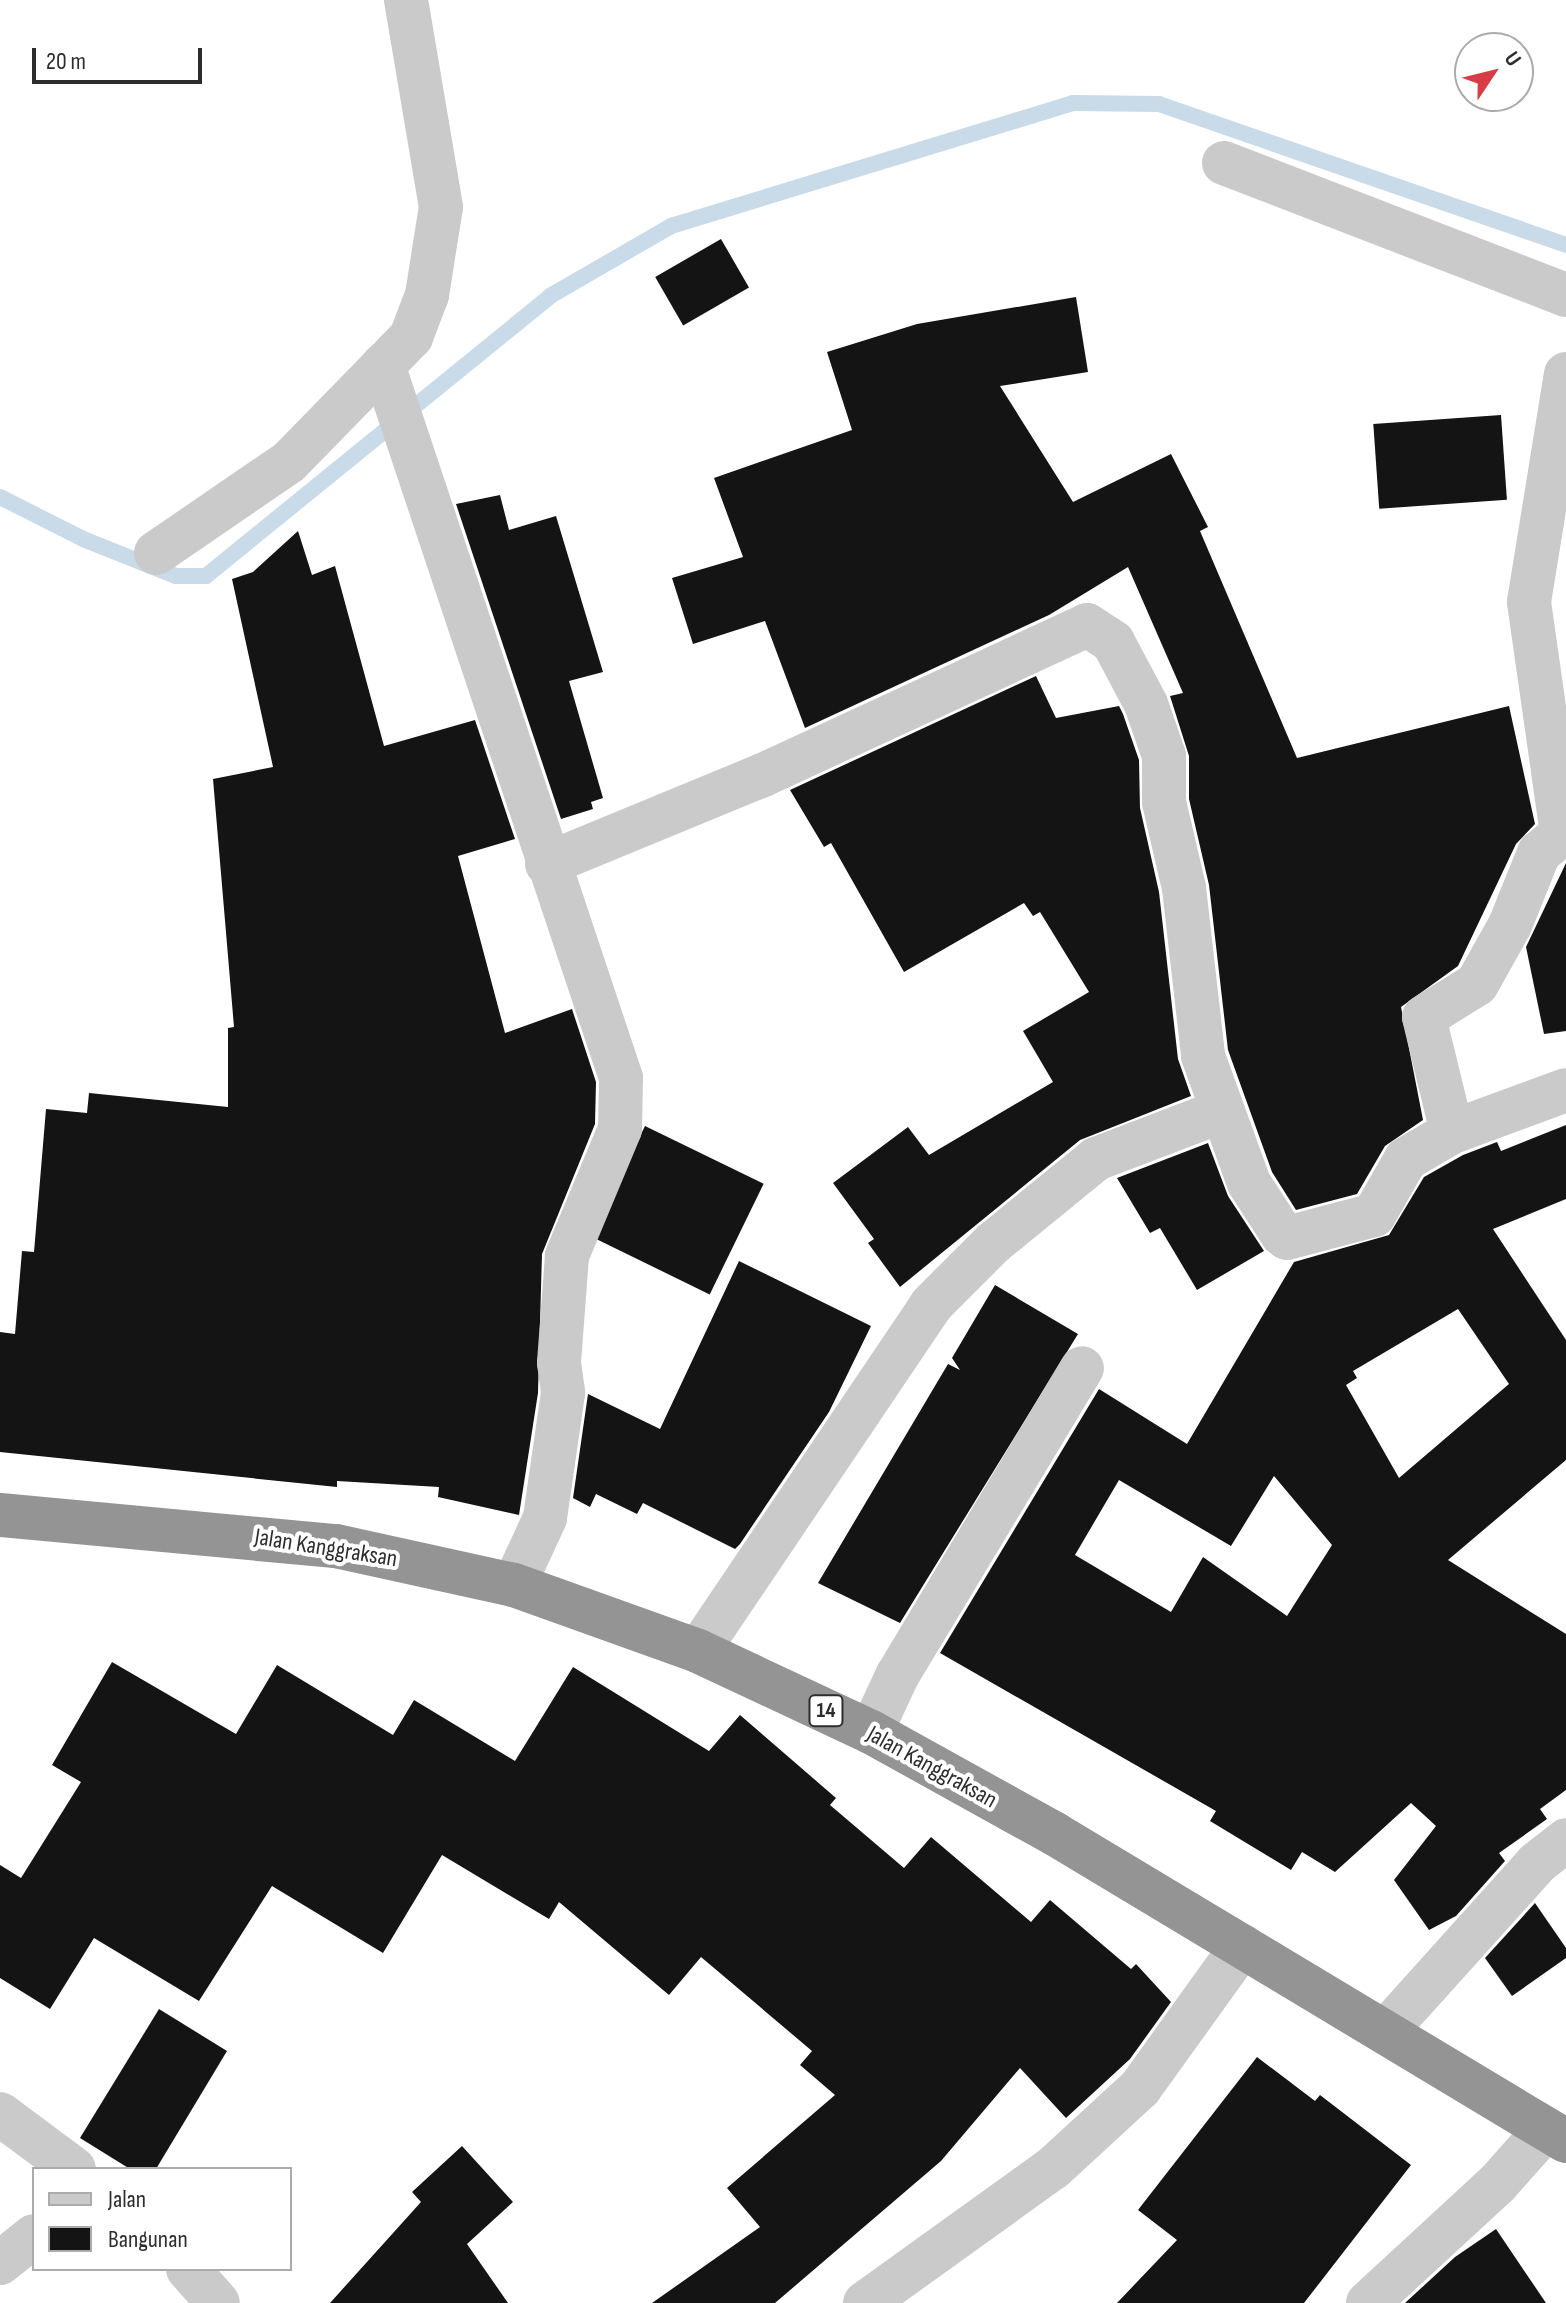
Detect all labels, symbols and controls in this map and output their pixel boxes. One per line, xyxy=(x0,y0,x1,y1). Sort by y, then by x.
scale bar xyxy=(36,32,206,82)
north arrow xyxy=(1454,32,1534,112)
text: 20 m xyxy=(46,47,86,76)
text: U xyxy=(1498,47,1527,72)
street label: Jalan Kanggraksan xyxy=(253,1523,399,1573)
road number: 14 xyxy=(808,1693,844,1729)
street label: Jalan Kanggraksan xyxy=(862,1720,1002,1814)
legend xyxy=(32,2167,292,2271)
text: Jalan xyxy=(108,2185,146,2214)
text: Bangunan xyxy=(108,2225,188,2254)

